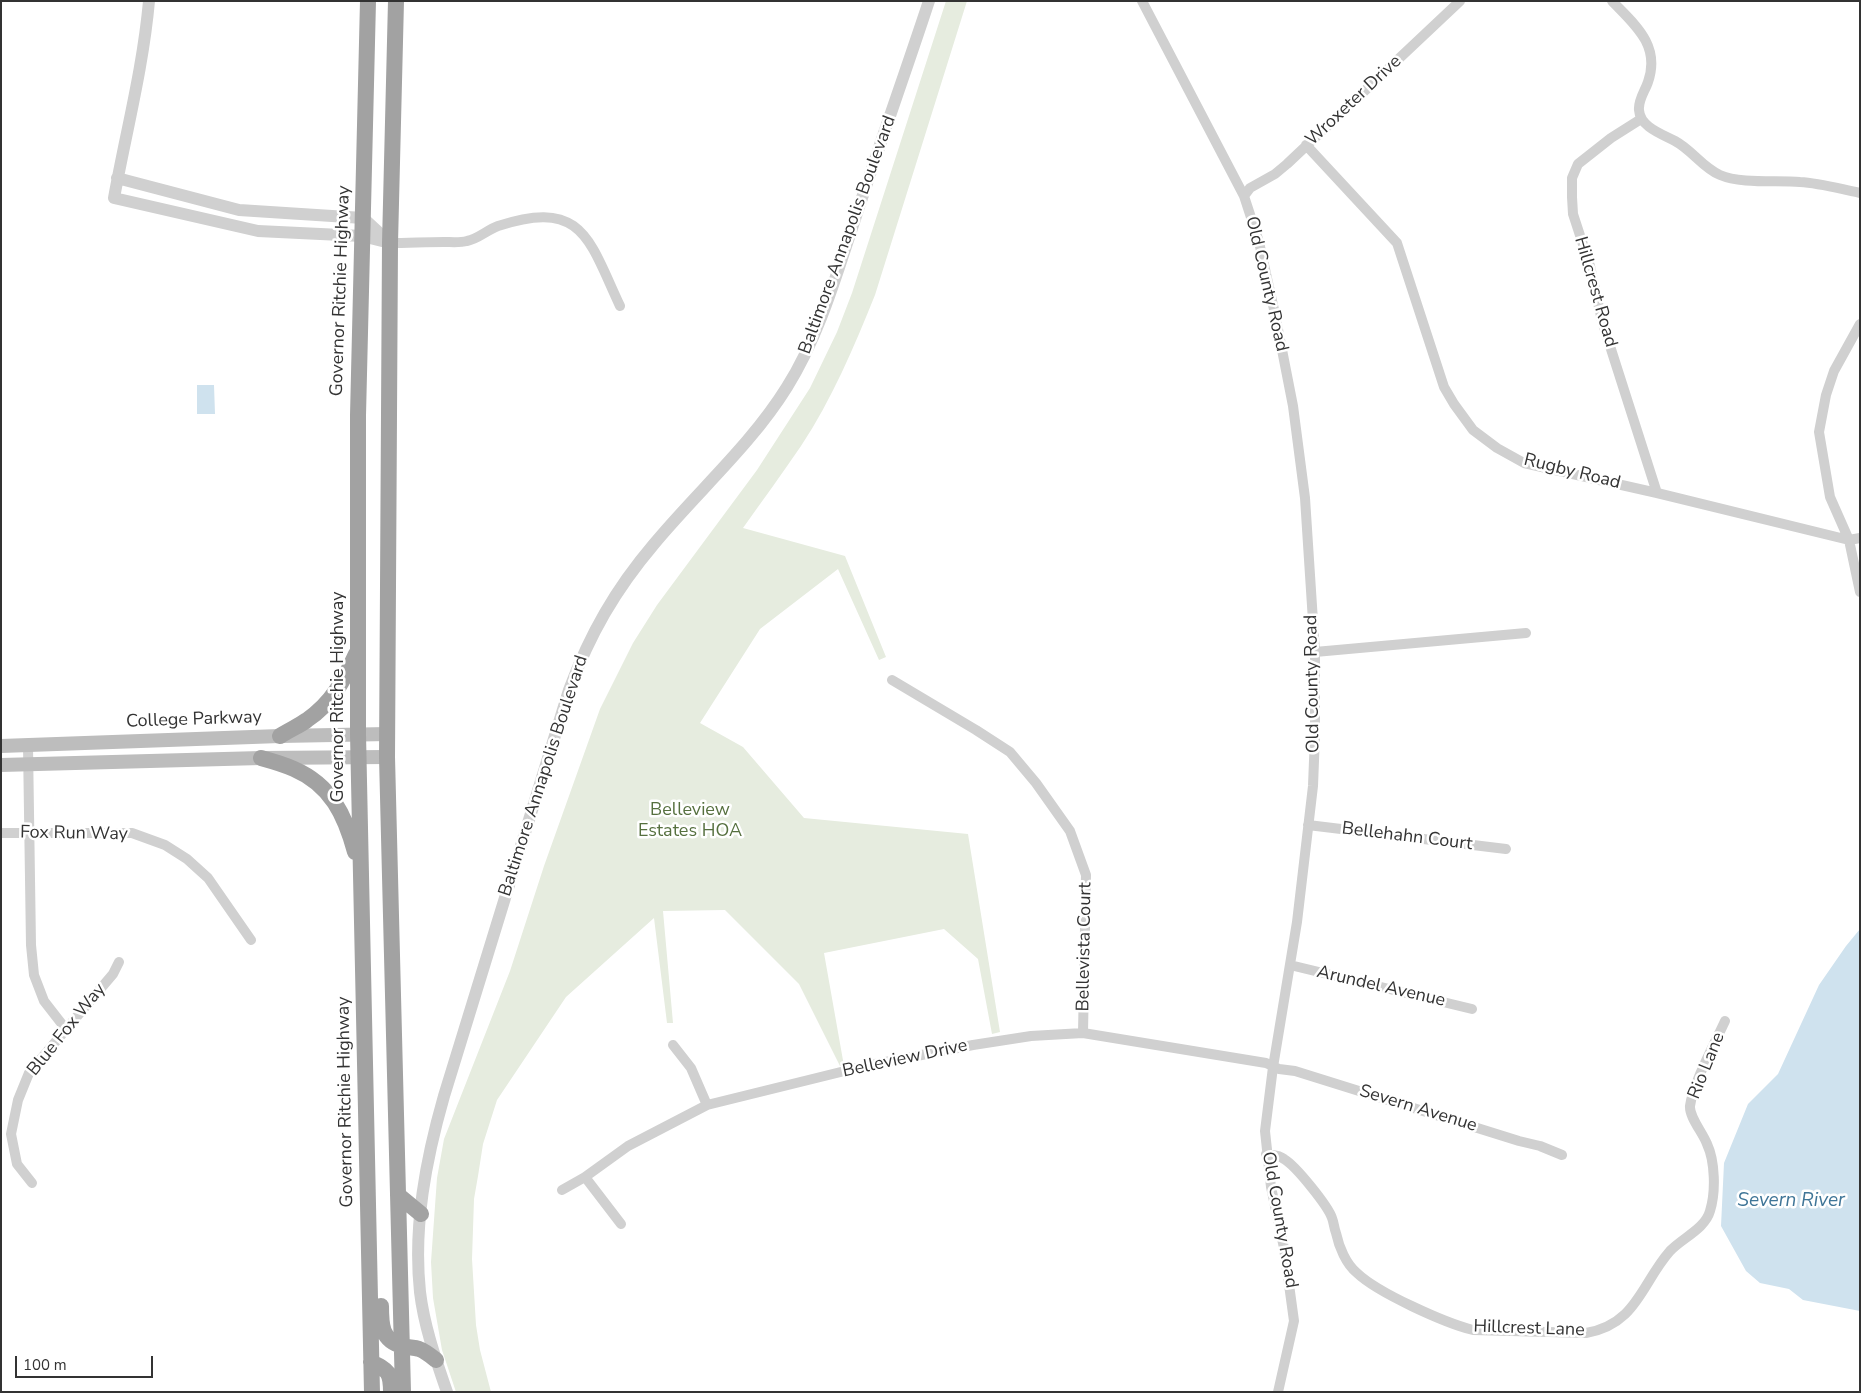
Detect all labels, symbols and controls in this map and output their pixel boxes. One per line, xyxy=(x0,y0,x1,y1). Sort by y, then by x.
street label: Wroxeter Drive xyxy=(1302,51,1406,151)
street label: Baltimore Annapolis Boulevard xyxy=(795,113,901,357)
street label: Governor Ritchie Highway xyxy=(327,185,355,397)
street label: Old County Road xyxy=(1240,214,1292,354)
street label: Hillcrest Road xyxy=(1569,234,1621,350)
street label: Rugby Road xyxy=(1521,450,1623,494)
street label: Governor Ritchie Highway xyxy=(328,592,350,802)
street label: Old County Road xyxy=(1301,615,1325,753)
street label: Baltimore Annapolis Boulevard xyxy=(495,653,593,899)
street label: College Parkway xyxy=(126,707,262,733)
park label: Belleview Estates HOA xyxy=(638,800,742,842)
street label: Bellehahn Court xyxy=(1340,818,1474,856)
street label: Fox Run Way xyxy=(20,822,128,846)
street label: Bellevista Court xyxy=(1073,882,1097,1012)
street label: Arundel Avenue xyxy=(1315,962,1447,1012)
street label: Blue Fox Way xyxy=(23,979,111,1081)
street label: Governor Ritchie Highway xyxy=(333,996,359,1208)
street label: Rio Lane xyxy=(1684,1030,1730,1102)
street label: Belleview Drive xyxy=(841,1035,969,1083)
street label: Severn Avenue xyxy=(1357,1081,1479,1137)
street label: Old County Road xyxy=(1256,1150,1302,1290)
water label: Severn River xyxy=(1737,1190,1845,1212)
street label: Hillcrest Lane xyxy=(1473,1316,1585,1342)
scale bar xyxy=(18,1346,155,1378)
text: 100 m xyxy=(23,1355,67,1375)

